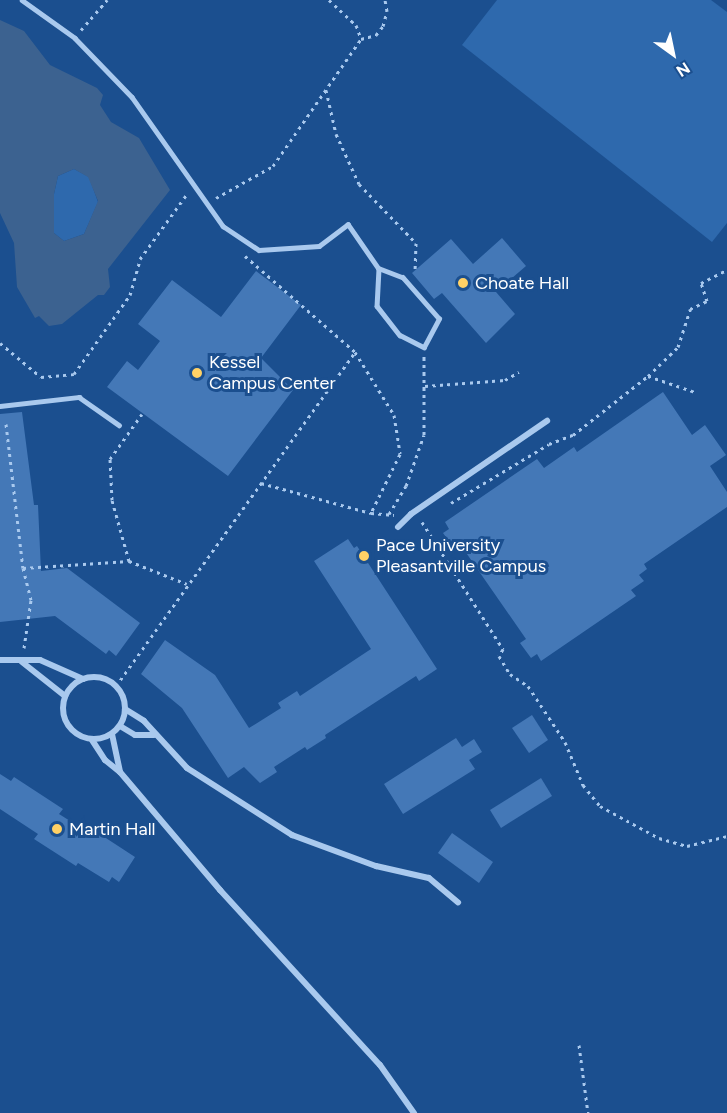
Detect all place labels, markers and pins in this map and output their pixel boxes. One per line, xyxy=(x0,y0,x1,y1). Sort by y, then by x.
place label: Choate Hall xyxy=(475,272,569,294)
marker: Choate Hall xyxy=(456,276,470,290)
place label: Kessel Campus Center xyxy=(209,352,336,394)
marker: Kessel Campus Center xyxy=(190,366,204,380)
place label: Pace University Pleasantville Campus xyxy=(376,535,546,578)
marker: Pace University Pleasantville Campus xyxy=(357,549,371,563)
place label: Martin Hall xyxy=(69,818,156,840)
marker: Martin Hall xyxy=(50,822,64,836)

